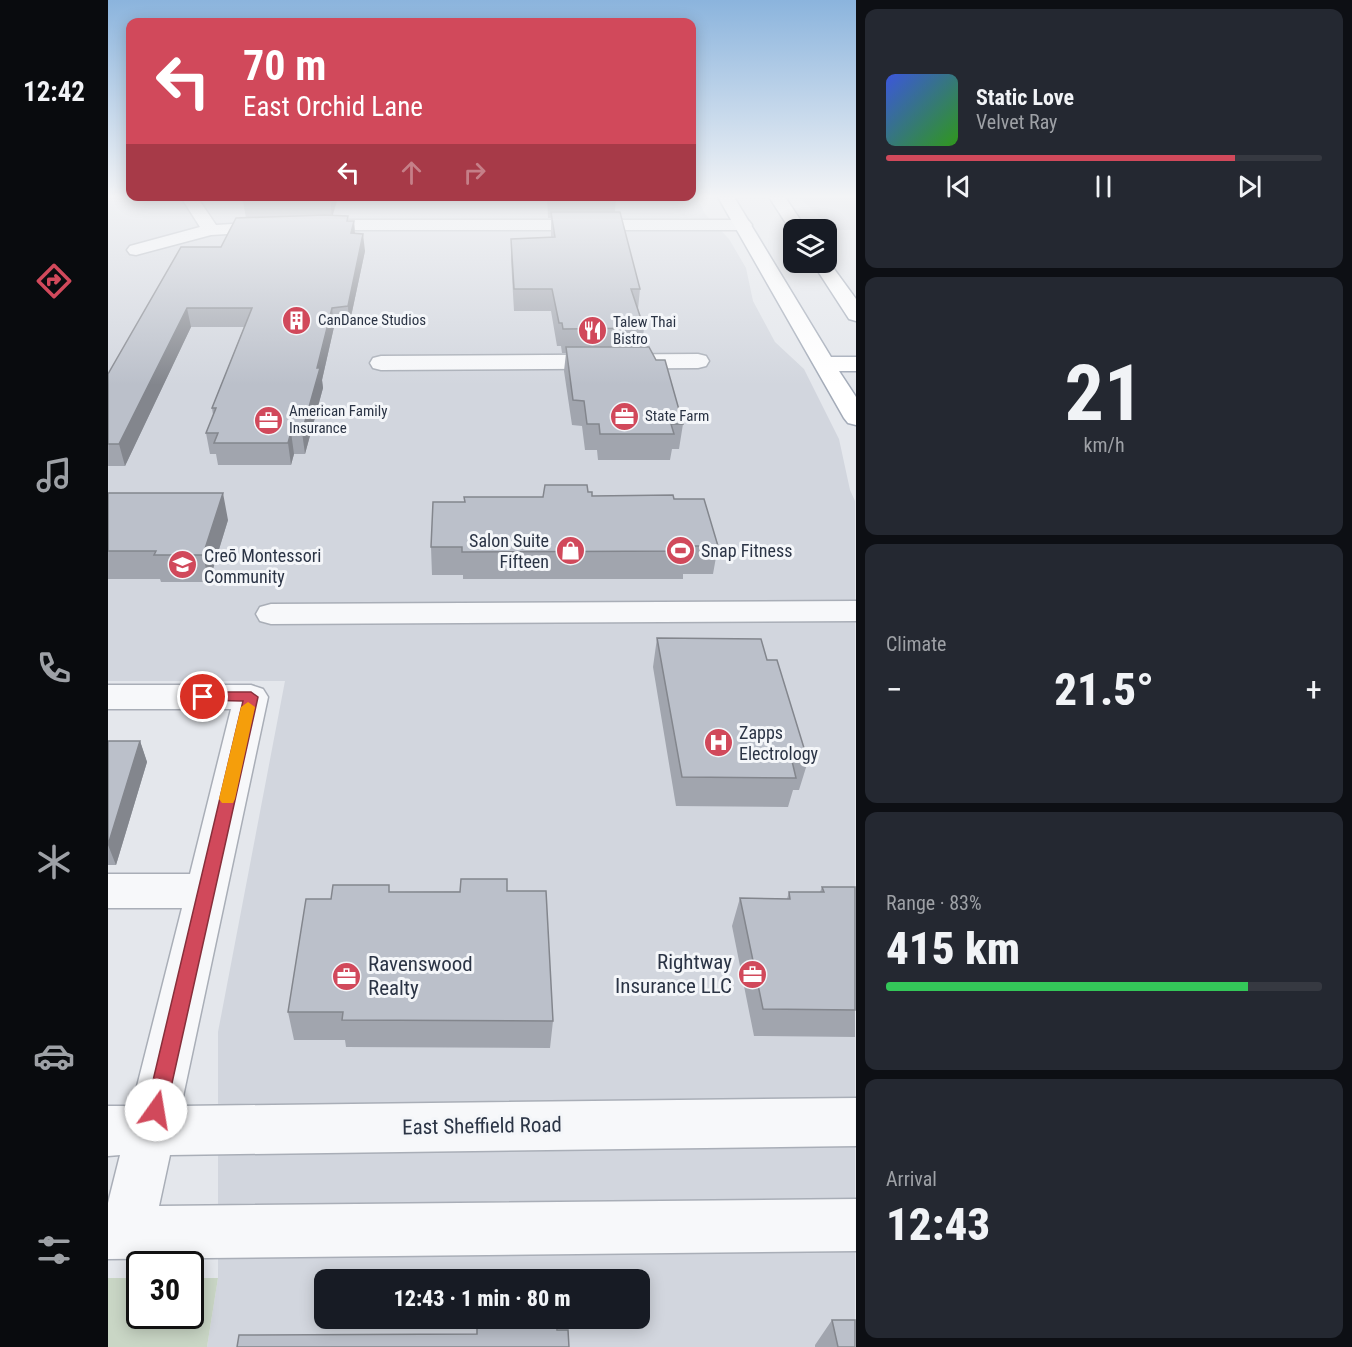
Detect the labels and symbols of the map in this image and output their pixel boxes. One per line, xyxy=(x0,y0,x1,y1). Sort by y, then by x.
building icon: CanDance Studios xyxy=(281,304,313,336)
place label: CanDance Studios xyxy=(318,311,426,329)
place label: Talew Thai Bistro xyxy=(613,313,676,348)
restaurant icon: Talew Thai Bistro xyxy=(576,315,608,347)
office icon: State Farm xyxy=(608,400,640,432)
place label: American Family Insurance xyxy=(289,402,387,437)
office icon: American Family Insurance xyxy=(252,404,284,436)
place label: State Farm xyxy=(645,407,709,425)
place label: Salon Suite Fifteen xyxy=(469,530,549,572)
shop icon: Salon Suite Fifteen xyxy=(554,534,586,566)
sports icon: Snap Fitness xyxy=(664,534,696,566)
place label: Snap Fitness xyxy=(701,540,792,561)
place label: Creō Montessori Community xyxy=(204,545,321,587)
school or university icon: Creō Montessori Community xyxy=(167,549,199,581)
pin xyxy=(177,671,228,722)
place label: Zapps Electrology xyxy=(739,722,819,764)
hospital icon: Zapps Electrology xyxy=(702,726,734,758)
place label: Rightway Insurance LLC xyxy=(615,950,732,998)
place label: Ravenswood Realty xyxy=(368,952,473,1000)
office icon: Rightway Insurance LLC xyxy=(737,958,769,990)
office icon: Ravenswood Realty xyxy=(331,960,363,992)
position arrow xyxy=(124,1078,188,1142)
street label: East Sheffield Road xyxy=(402,1113,562,1139)
speed limit sign: 30 xyxy=(126,1251,204,1329)

